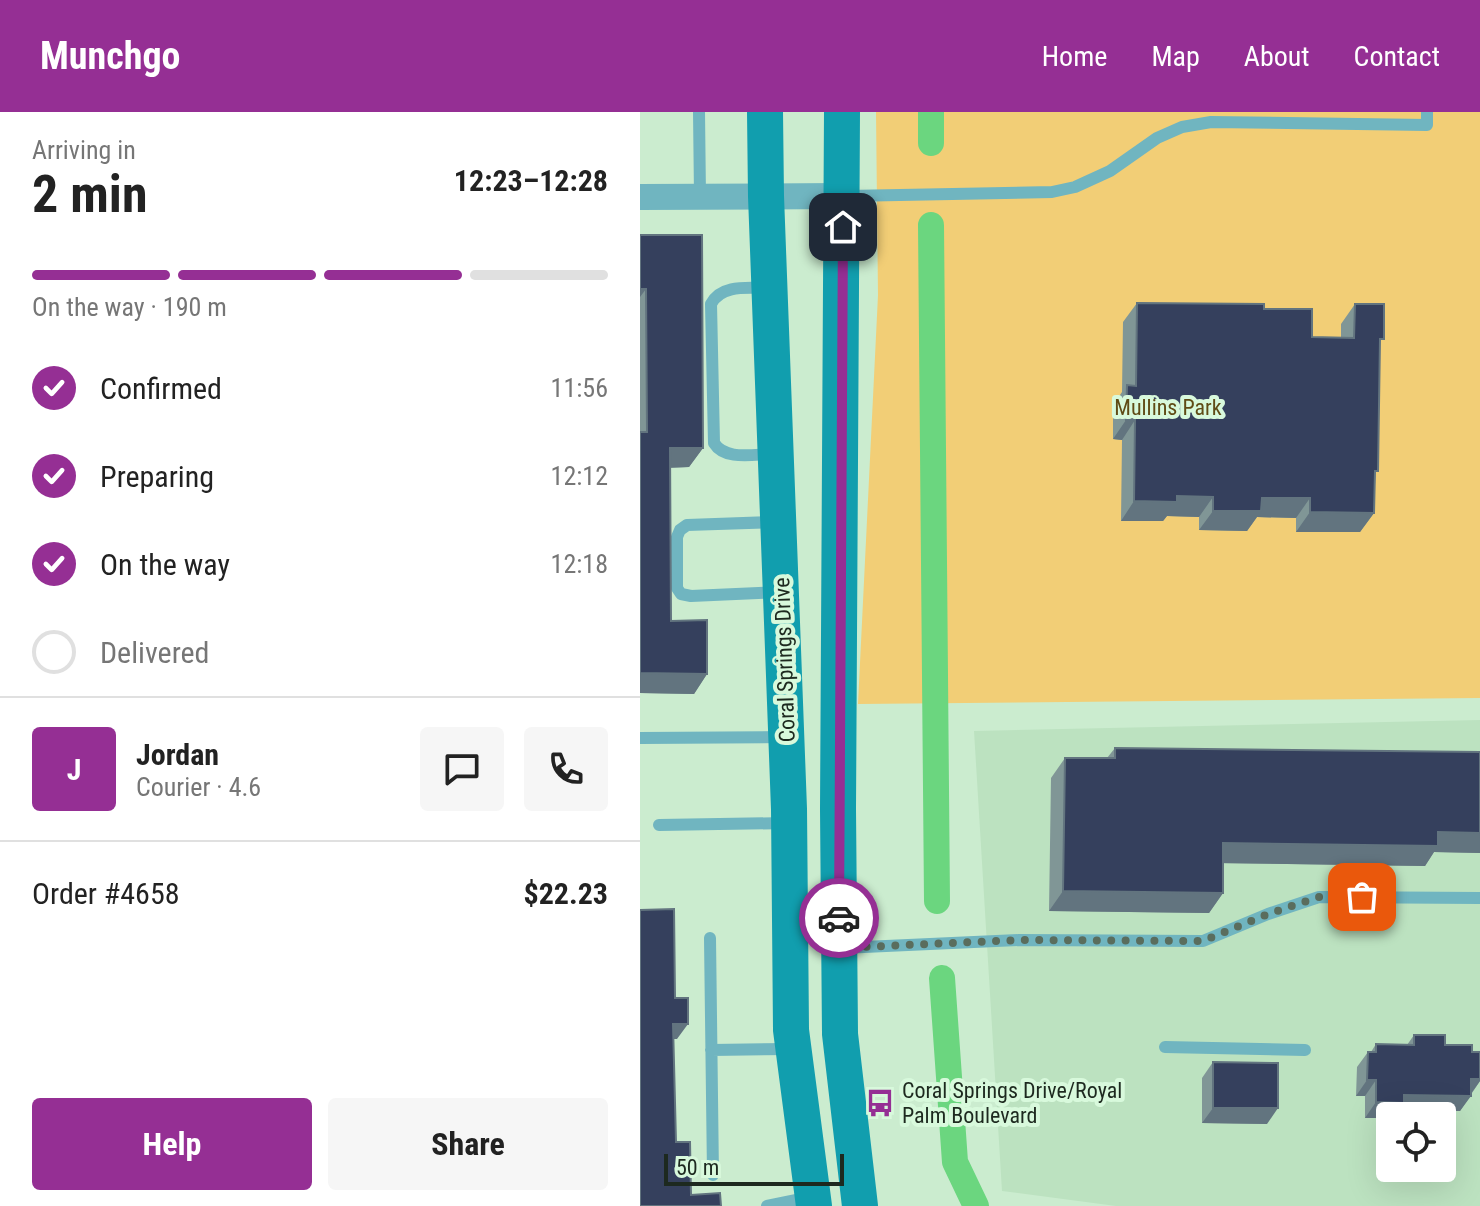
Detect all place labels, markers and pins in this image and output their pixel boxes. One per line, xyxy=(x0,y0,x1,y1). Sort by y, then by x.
pin xyxy=(809,193,877,261)
pin xyxy=(1328,863,1396,931)
place label: Coral Springs Drive/Royal Palm Boulevard xyxy=(902,1078,1122,1128)
bus stop icon: Coral Springs Drive/Royal Palm Boulevard xyxy=(865,1088,895,1118)

